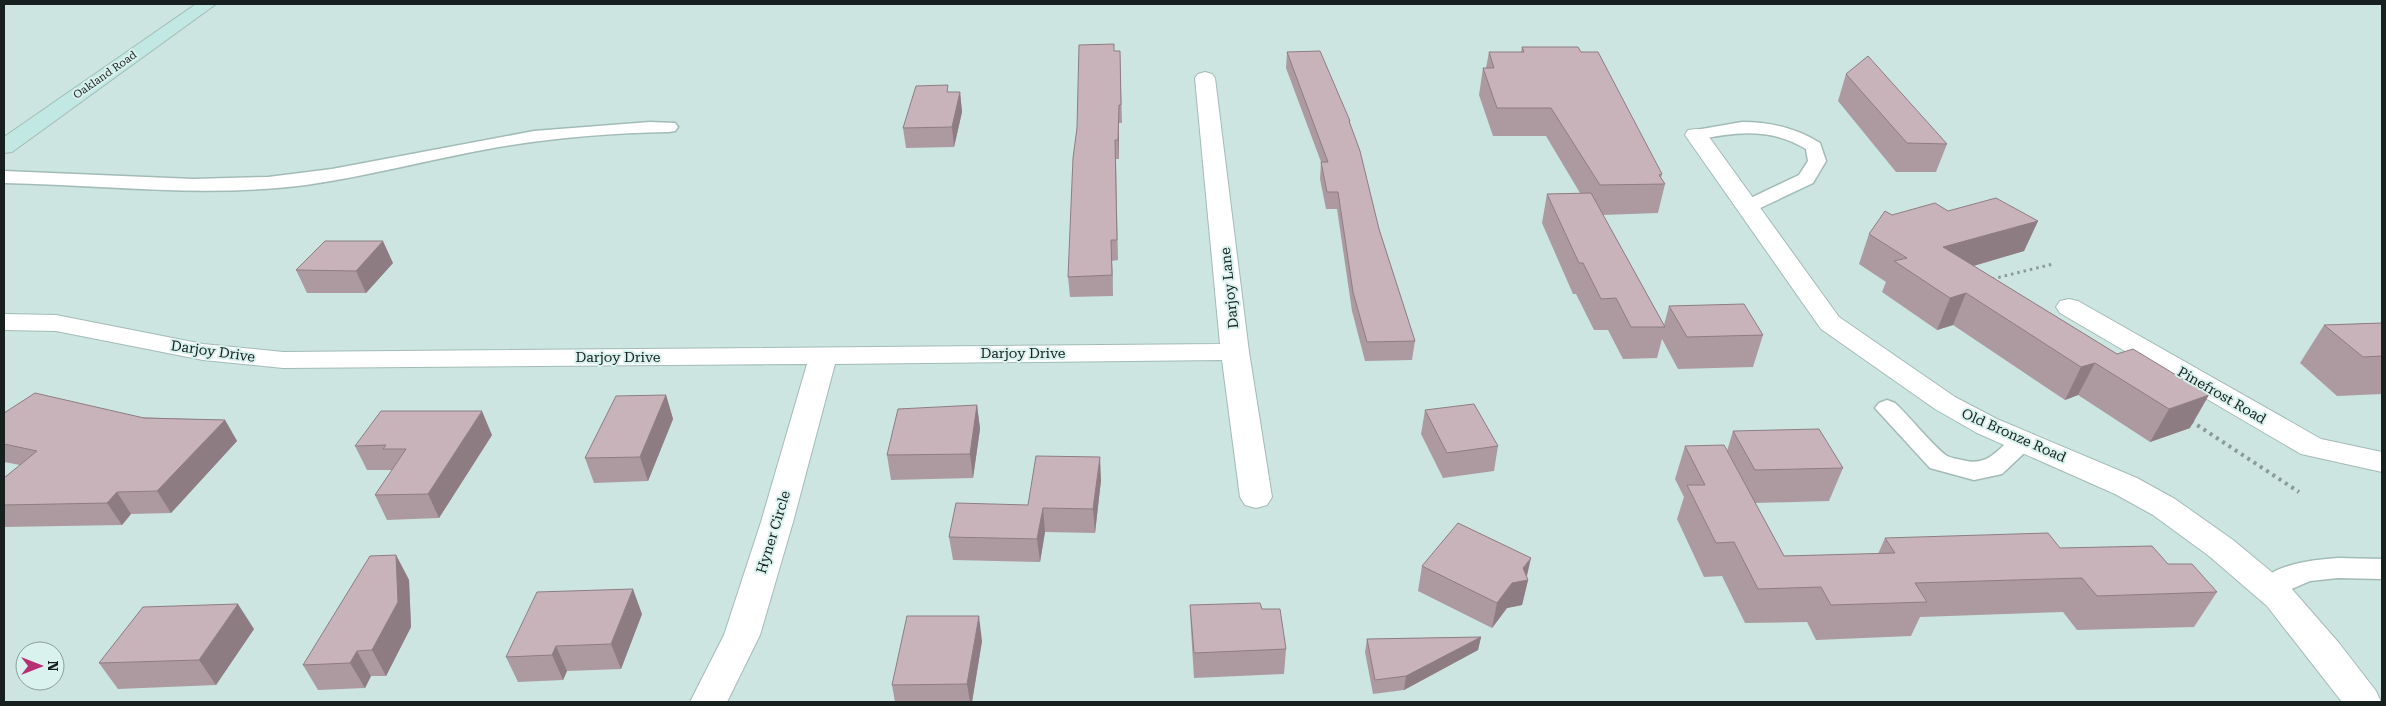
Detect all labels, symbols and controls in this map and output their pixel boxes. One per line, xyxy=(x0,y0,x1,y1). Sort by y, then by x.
street label: Oakland Road xyxy=(71,48,139,102)
street label: Darjoy Lane xyxy=(1217,246,1241,329)
street label: Darjoy Drive xyxy=(170,337,257,365)
street label: Darjoy Drive xyxy=(980,345,1066,361)
street label: Darjoy Drive xyxy=(575,349,661,365)
street label: Pinefrost Road xyxy=(2175,363,2269,427)
street label: Old Bronze Road xyxy=(1959,405,2069,465)
street label: Hyner Circle xyxy=(753,488,793,575)
north arrow xyxy=(15,641,65,691)
text: N xyxy=(45,661,61,672)

